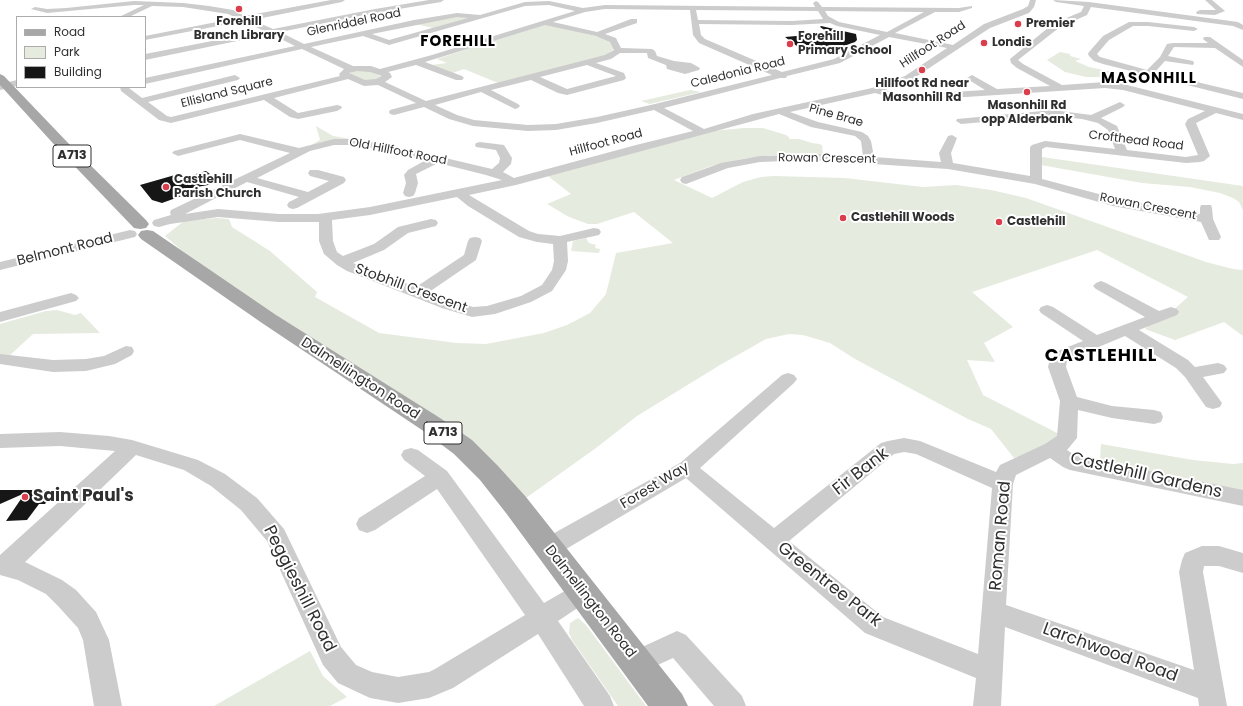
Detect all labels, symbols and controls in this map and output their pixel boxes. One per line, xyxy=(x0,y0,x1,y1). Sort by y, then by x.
marker: Forehill Branch Library xyxy=(234,4,244,14)
street label: Glenriddel Road xyxy=(306,6,402,40)
place label: Forehill Branch Library xyxy=(194,15,284,43)
legend xyxy=(16,16,146,88)
place label: Premier xyxy=(1026,17,1075,31)
street label: Hillfoot Road xyxy=(898,18,968,72)
marker: Premier xyxy=(1013,19,1023,29)
text: Road xyxy=(54,23,85,40)
place label: Forehill Primary School xyxy=(798,30,892,58)
district label: FOREHILL xyxy=(420,33,496,51)
place label: Londis xyxy=(992,36,1032,50)
marker: Londis xyxy=(979,38,989,48)
marker: Forehill Primary School xyxy=(785,39,795,49)
text: Park xyxy=(54,43,80,60)
street label: Caledonia Road xyxy=(689,54,787,92)
text: Building xyxy=(54,63,102,80)
marker: Hillfoot Rd near Masonhill Rd xyxy=(917,65,927,75)
district label: MASONHILL xyxy=(1101,70,1197,88)
street label: Ellisland Square xyxy=(180,75,274,111)
place label: Hillfoot Rd near Masonhill Rd xyxy=(875,77,969,105)
marker: Masonhill Rd opp Alderbank xyxy=(1022,87,1032,97)
place label: Masonhill Rd opp Alderbank xyxy=(981,99,1073,127)
street label: Pine Brae xyxy=(807,101,865,131)
street label: Hillfoot Road xyxy=(568,126,644,160)
street label: Crofthead Road xyxy=(1088,128,1184,154)
street label: Old Hillfoot Road xyxy=(348,135,448,169)
road number: A713 xyxy=(53,145,91,167)
street label: Rowan Crescent xyxy=(778,151,876,167)
place label: Castlehill Parish Church xyxy=(174,173,261,201)
marker: Castlehill Parish Church xyxy=(161,182,171,192)
street label: Rowan Crescent xyxy=(1099,191,1197,223)
place label: Castlehill Woods xyxy=(851,211,955,225)
marker: Castlehill Woods xyxy=(838,213,848,223)
place label: Castlehill xyxy=(1007,215,1065,229)
marker: Castlehill xyxy=(994,217,1004,227)
street label: Belmont Road xyxy=(15,230,115,270)
street label: Stobhill Crescent xyxy=(353,261,469,317)
street label: Dalmellington Road xyxy=(298,334,422,424)
district label: CASTLEHILL xyxy=(1045,345,1157,367)
road number: A713 xyxy=(424,422,462,444)
street label: Fir Bank xyxy=(829,444,893,500)
street label: Castlehill Gardens xyxy=(1068,449,1224,503)
street label: Forest Way xyxy=(618,459,692,513)
street label: Roman Road xyxy=(986,480,1016,592)
place label: Saint Paul's xyxy=(33,487,134,507)
marker: Saint Paul's xyxy=(20,492,30,502)
street label: Peggieshill Road xyxy=(258,522,340,656)
street label: Greentree Park xyxy=(773,538,885,632)
street label: Dalmellington Road xyxy=(541,543,639,661)
street label: Larchwood Road xyxy=(1040,619,1180,687)

